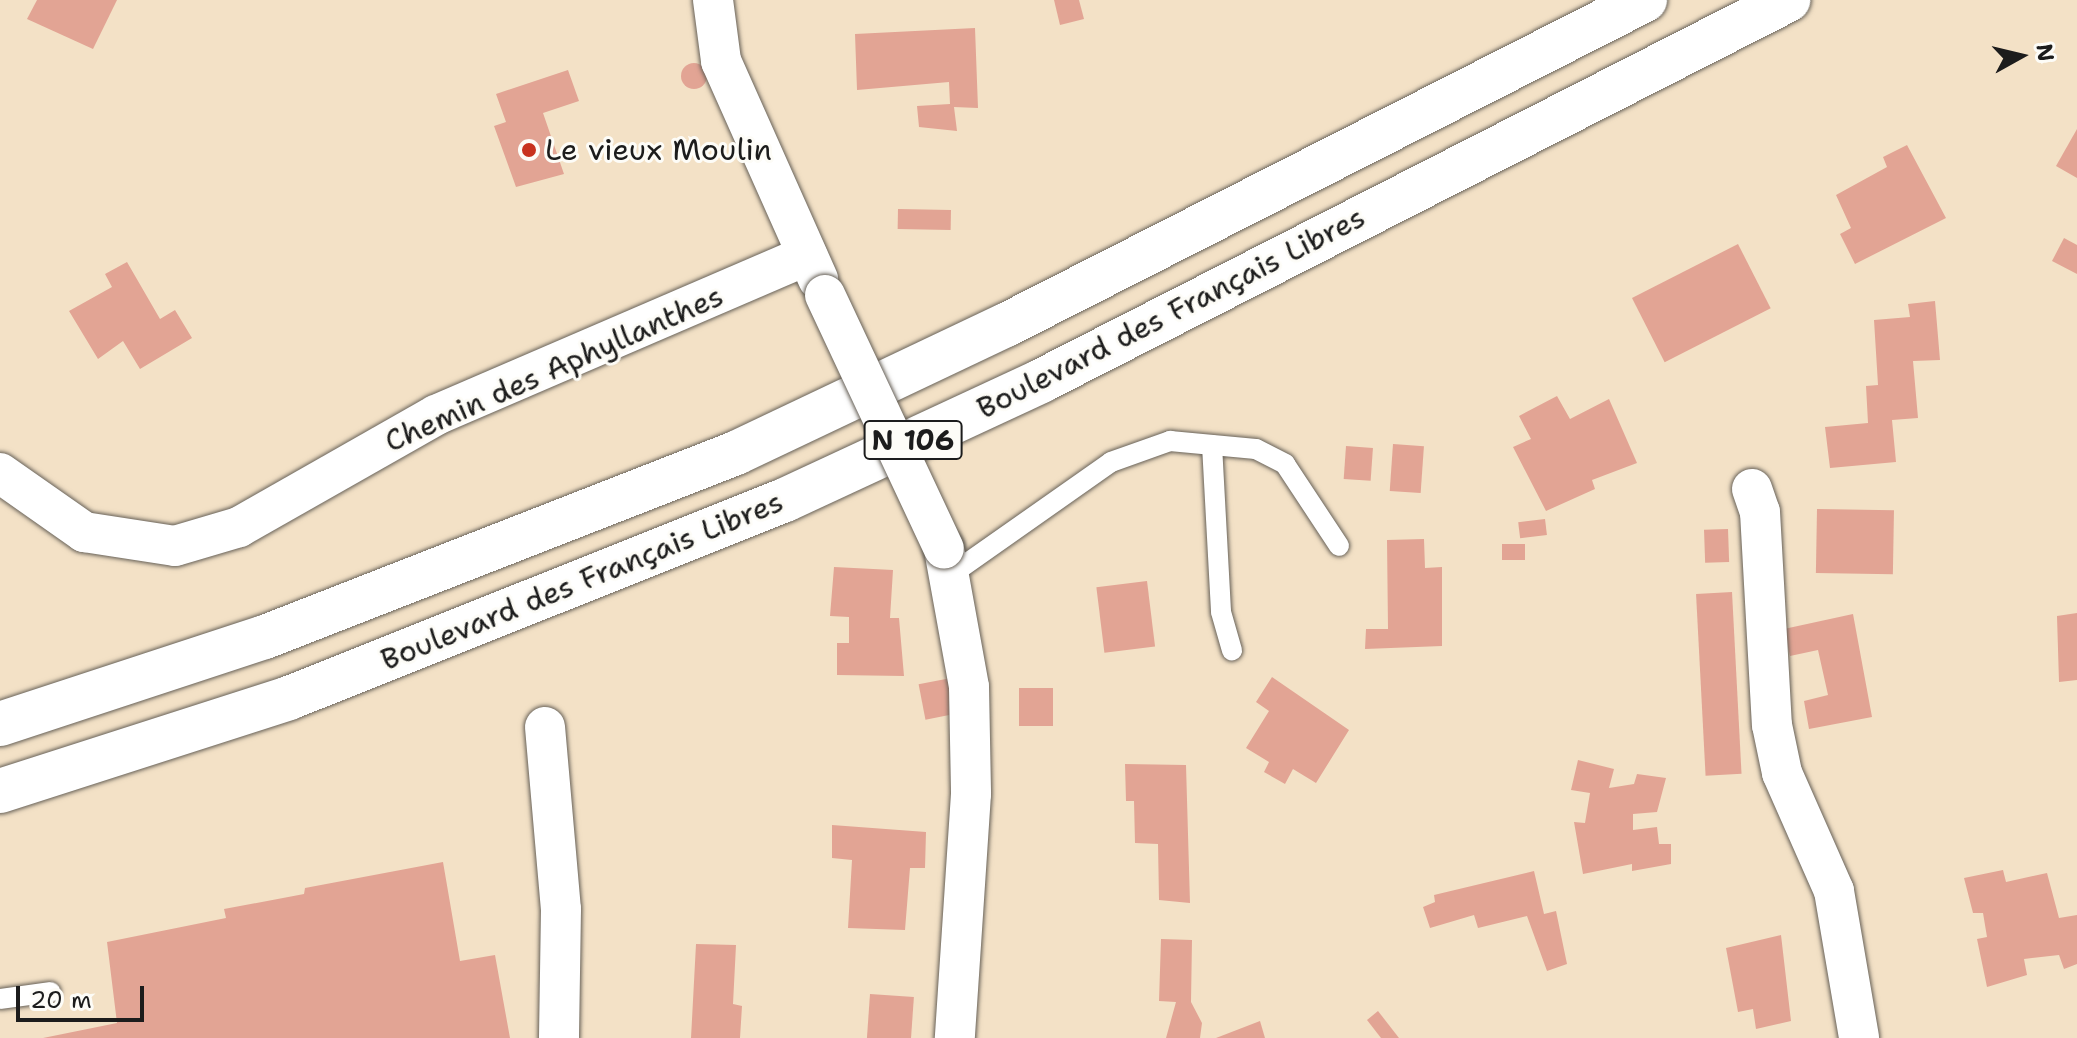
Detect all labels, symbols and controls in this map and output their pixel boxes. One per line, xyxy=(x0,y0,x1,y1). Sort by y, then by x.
north arrow xyxy=(1981,16,2061,96)
text: N xyxy=(2030,42,2061,63)
place label: Le vieux Moulin xyxy=(545,132,772,168)
marker: Le vieux Moulin xyxy=(520,141,538,159)
street label: Boulevard des Français Libres xyxy=(971,199,1371,427)
street label: Chemin des Aphyllanthes xyxy=(379,278,729,460)
road number: N 106 xyxy=(863,416,963,464)
street label: Boulevard des Français Libres xyxy=(376,484,788,678)
scale bar xyxy=(20,970,148,1020)
text: 20 m xyxy=(30,984,92,1016)

